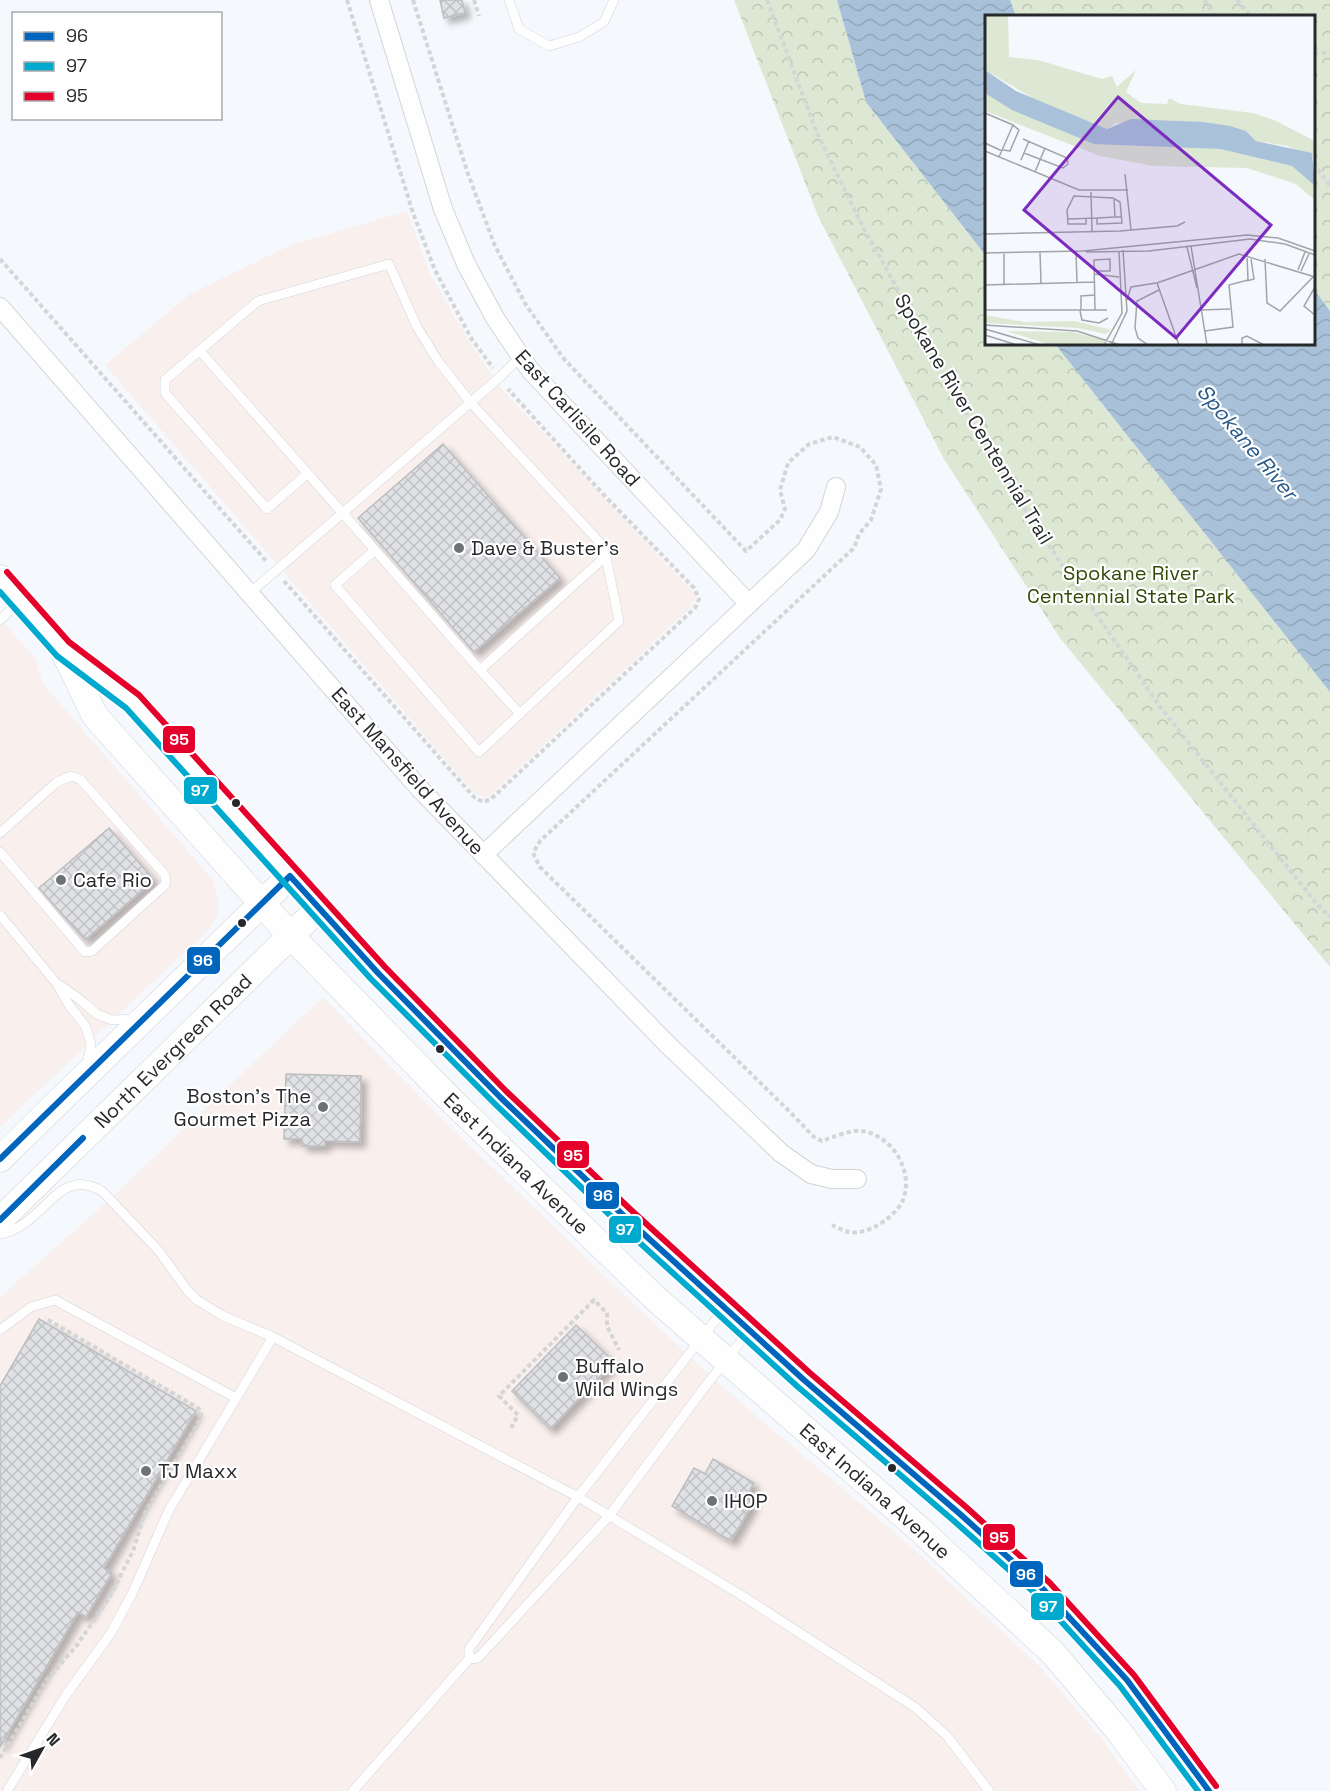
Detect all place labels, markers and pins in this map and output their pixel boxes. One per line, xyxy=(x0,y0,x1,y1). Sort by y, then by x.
place label: Dave & Buster's xyxy=(471,535,619,561)
marker: Dave & Buster's xyxy=(452,541,466,555)
unlabelled marker xyxy=(230,797,242,809)
place label: Cafe Rio xyxy=(73,867,152,893)
marker: Cafe Rio xyxy=(54,873,68,887)
unlabelled marker xyxy=(236,917,248,929)
unlabelled marker xyxy=(434,1043,446,1055)
place label: Boston's The Gourmet Pizza xyxy=(173,1083,311,1132)
marker: Boston's The Gourmet Pizza xyxy=(316,1100,330,1114)
place label: Buffalo Wild Wings xyxy=(575,1353,678,1402)
marker: Buffalo Wild Wings xyxy=(556,1370,570,1384)
place label: TJ Maxx xyxy=(158,1458,238,1484)
unlabelled marker xyxy=(886,1462,898,1474)
marker: TJ Maxx xyxy=(139,1464,153,1478)
place label: IHOP xyxy=(724,1488,767,1514)
marker: IHOP xyxy=(705,1494,719,1508)

